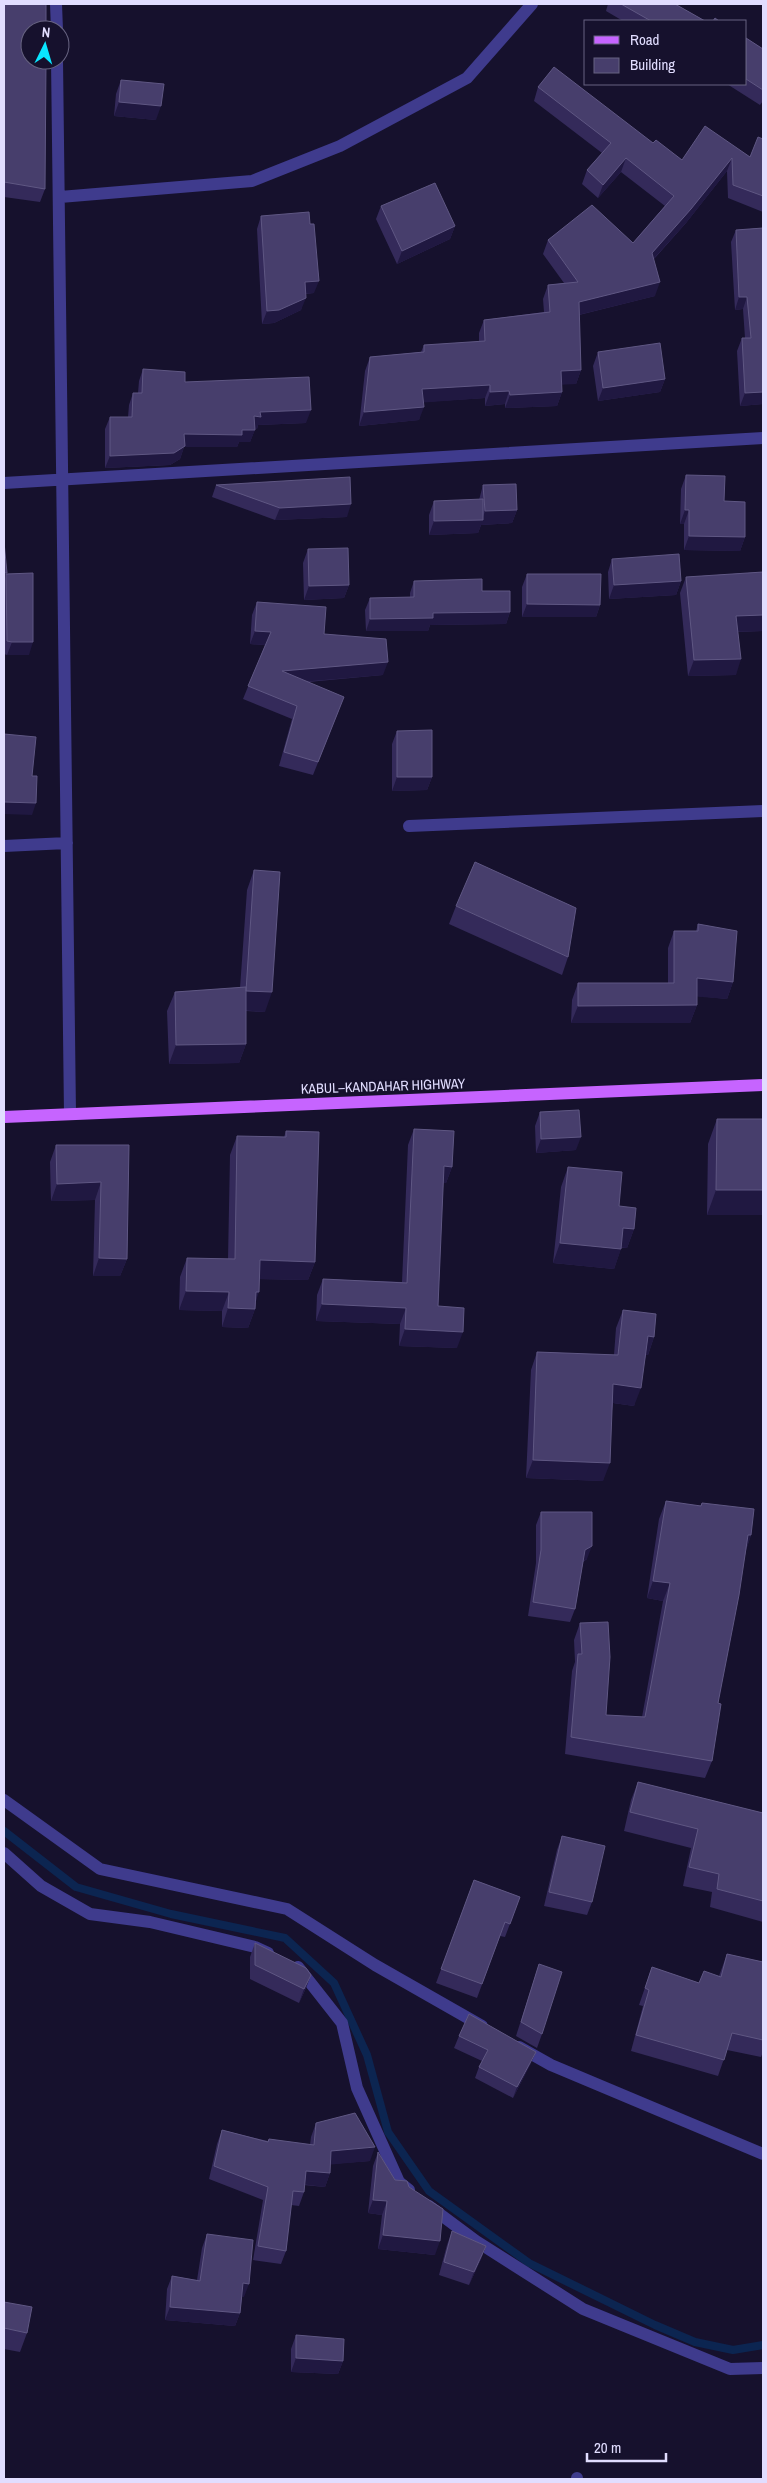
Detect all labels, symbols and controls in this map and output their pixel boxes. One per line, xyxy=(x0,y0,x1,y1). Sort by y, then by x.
north arrow xyxy=(20,20,70,70)
legend xyxy=(584,20,747,85)
text: N xyxy=(41,23,51,41)
text: Road xyxy=(630,29,659,50)
text: Building xyxy=(630,54,675,75)
street label: KABUL–KANDAHAR HIGHWAY xyxy=(300,1074,466,1098)
scale bar xyxy=(587,2430,666,2462)
text: 20 m xyxy=(594,2437,621,2458)

